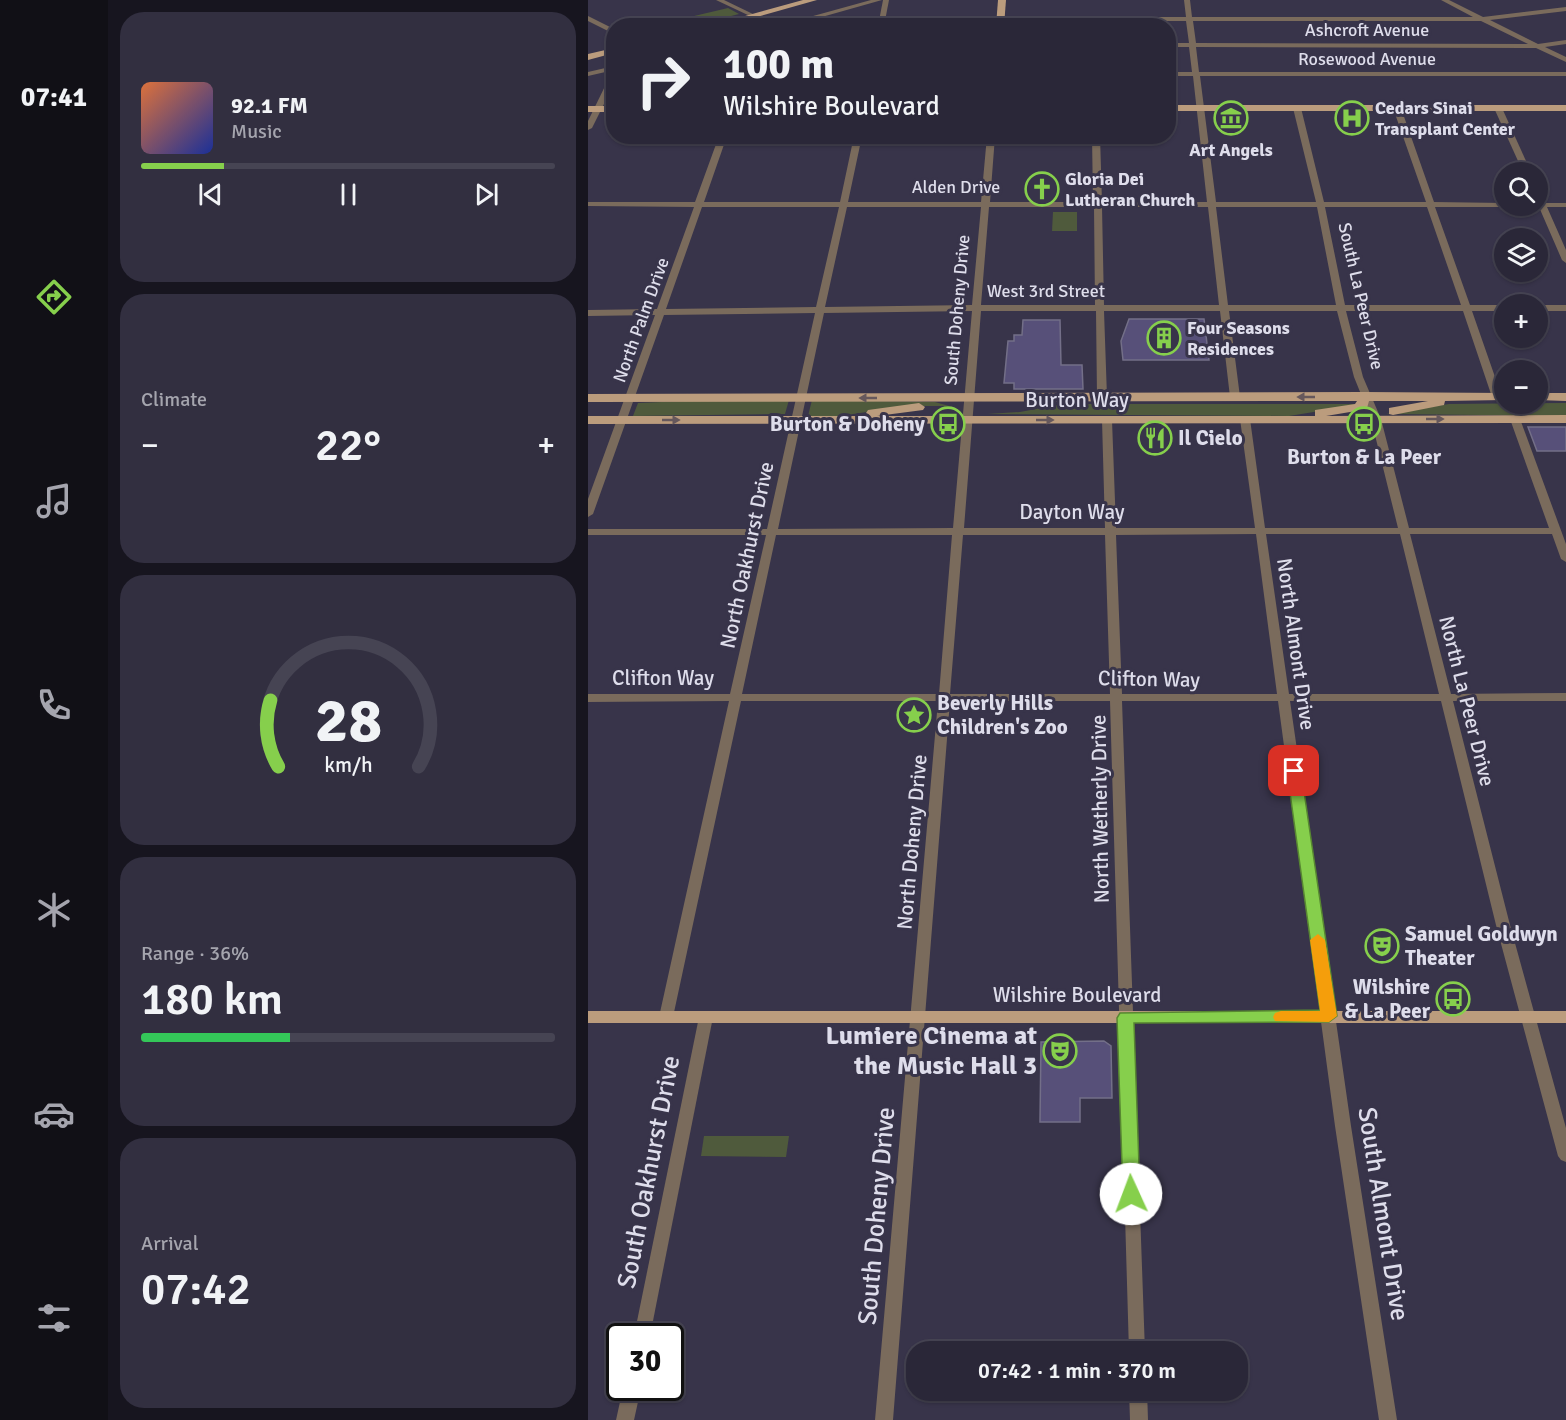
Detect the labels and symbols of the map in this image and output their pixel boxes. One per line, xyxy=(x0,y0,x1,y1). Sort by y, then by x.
street label: Ashcroft Avenue xyxy=(1305,19,1429,41)
street label: Rosewood Avenue xyxy=(1298,48,1436,70)
place label: Cedars Sinai Transplant Center xyxy=(1375,97,1516,140)
museum icon: Art Angels xyxy=(1213,100,1249,136)
hospital icon: Cedars Sinai Transplant Center xyxy=(1334,100,1370,136)
place label: Art Angels xyxy=(1189,139,1273,161)
place label: Gloria Dei Lutheran Church xyxy=(1065,168,1196,211)
church icon: Gloria Dei Lutheran Church xyxy=(1024,171,1060,207)
street label: Alden Drive xyxy=(912,176,1000,198)
street label: South La Peer Drive xyxy=(1333,220,1389,372)
street label: South Doheny Drive xyxy=(939,234,975,386)
street label: North Palm Drive xyxy=(608,254,674,386)
street label: West 3rd Street xyxy=(987,280,1105,302)
place label: Four Seasons Residences xyxy=(1187,317,1290,360)
building icon: Four Seasons Residences xyxy=(1146,320,1182,356)
street label: Burton Way xyxy=(1025,387,1129,413)
one-way arrow xyxy=(1296,392,1315,402)
one-way arrow xyxy=(859,393,878,403)
bus stop icon: Burton & Doheny xyxy=(930,406,966,442)
bus stop icon: Burton & La Peer xyxy=(1346,406,1382,442)
place label: Burton & Doheny xyxy=(770,411,926,437)
one-way arrow xyxy=(1425,414,1444,424)
one-way arrow xyxy=(662,415,681,425)
one-way arrow xyxy=(1036,415,1055,425)
restaurant icon: Il Cielo xyxy=(1137,420,1173,456)
place label: Il Cielo xyxy=(1178,425,1243,451)
place label: Burton & La Peer xyxy=(1287,444,1442,470)
street label: North Oakhurst Drive xyxy=(715,459,779,651)
street label: Dayton Way xyxy=(1019,499,1125,525)
street label: North Almont Drive xyxy=(1271,556,1321,732)
street label: North La Peer Drive xyxy=(1433,613,1501,789)
street label: Clifton Way xyxy=(612,665,714,691)
street label: Clifton Way xyxy=(1098,665,1200,693)
place label: Beverly Hills Children's Zoo xyxy=(937,690,1068,740)
place icon: Beverly Hills Children's Zoo xyxy=(896,697,932,733)
street label: North Wetherly Drive xyxy=(1085,714,1115,904)
pin xyxy=(1268,745,1319,796)
street label: North Doheny Drive xyxy=(891,753,933,931)
place label: Samuel Goldwyn Theater xyxy=(1405,921,1558,971)
theatre icon: Samuel Goldwyn Theater xyxy=(1364,928,1400,964)
place label: Wilshire & La Peer xyxy=(1344,974,1431,1024)
bus stop icon: Wilshire & La Peer xyxy=(1435,981,1471,1017)
street label: Wilshire Boulevard xyxy=(993,982,1161,1008)
place label: Lumiere Cinema at the Music Hall 3 xyxy=(825,1020,1037,1082)
theatre icon: Lumiere Cinema at the Music Hall 3 xyxy=(1042,1033,1078,1069)
street label: South Oakhurst Drive xyxy=(611,1053,687,1291)
street label: South Almont Drive xyxy=(1350,1105,1416,1323)
street label: South Doheny Drive xyxy=(852,1106,902,1326)
position arrow xyxy=(1099,1162,1163,1226)
speed limit sign: 30 xyxy=(606,1323,684,1401)

